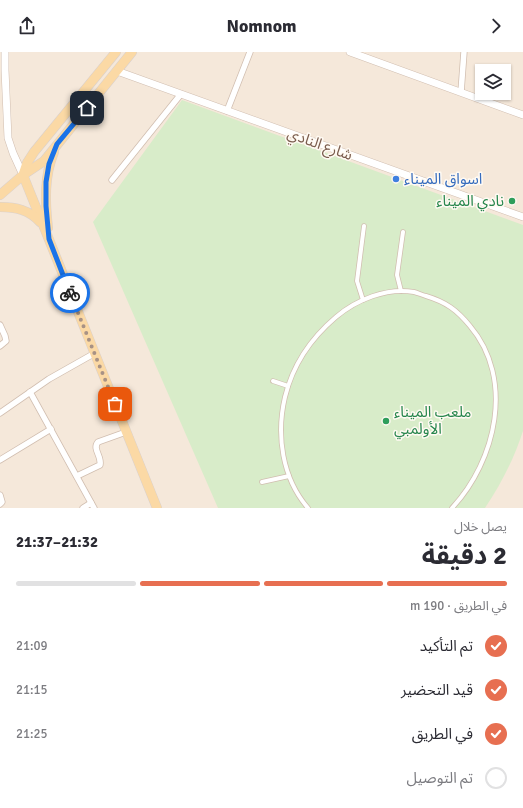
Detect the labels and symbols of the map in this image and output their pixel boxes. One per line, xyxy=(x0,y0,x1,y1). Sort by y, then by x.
pin xyxy=(70,91,104,125)
street label: شارع النادي xyxy=(284,124,355,167)
place label: اسواق الميناء xyxy=(404,170,482,188)
marker: اسواق الميناء xyxy=(391,174,401,184)
place label: نادي الميناء xyxy=(436,192,504,212)
marker: نادي الميناء xyxy=(507,196,517,206)
courier xyxy=(50,273,90,313)
pin xyxy=(98,387,132,421)
place label: ملعب الميناء الأولمبي xyxy=(394,403,471,440)
marker: ملعب الميناء الأولمبي xyxy=(381,416,391,426)

